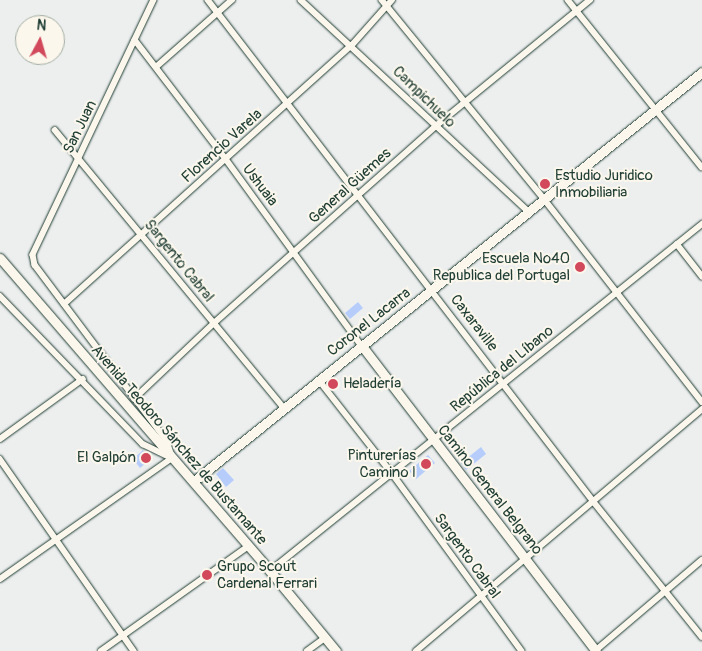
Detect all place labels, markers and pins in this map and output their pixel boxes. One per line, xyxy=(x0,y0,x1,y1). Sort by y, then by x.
place label: Estudio Juridico Inmobiliaria xyxy=(555,166,653,201)
marker: Estudio Juridico Inmobiliaria xyxy=(539,178,551,190)
place label: Escuela Nº40 Republica del Portugal xyxy=(433,249,570,284)
marker: Escuela Nº40 Republica del Portugal xyxy=(574,261,586,273)
place label: Heladería xyxy=(343,375,401,393)
marker: Heladería xyxy=(327,378,339,390)
place label: Pinturerías Camino I xyxy=(348,446,416,481)
place label: El Galpón xyxy=(77,449,136,467)
marker: El Galpón xyxy=(140,452,152,464)
marker: Pinturerías Camino I xyxy=(420,458,432,470)
place label: Grupo Scout Cardenal Ferrari xyxy=(217,557,317,592)
marker: Grupo Scout Cardenal Ferrari xyxy=(201,569,213,581)

